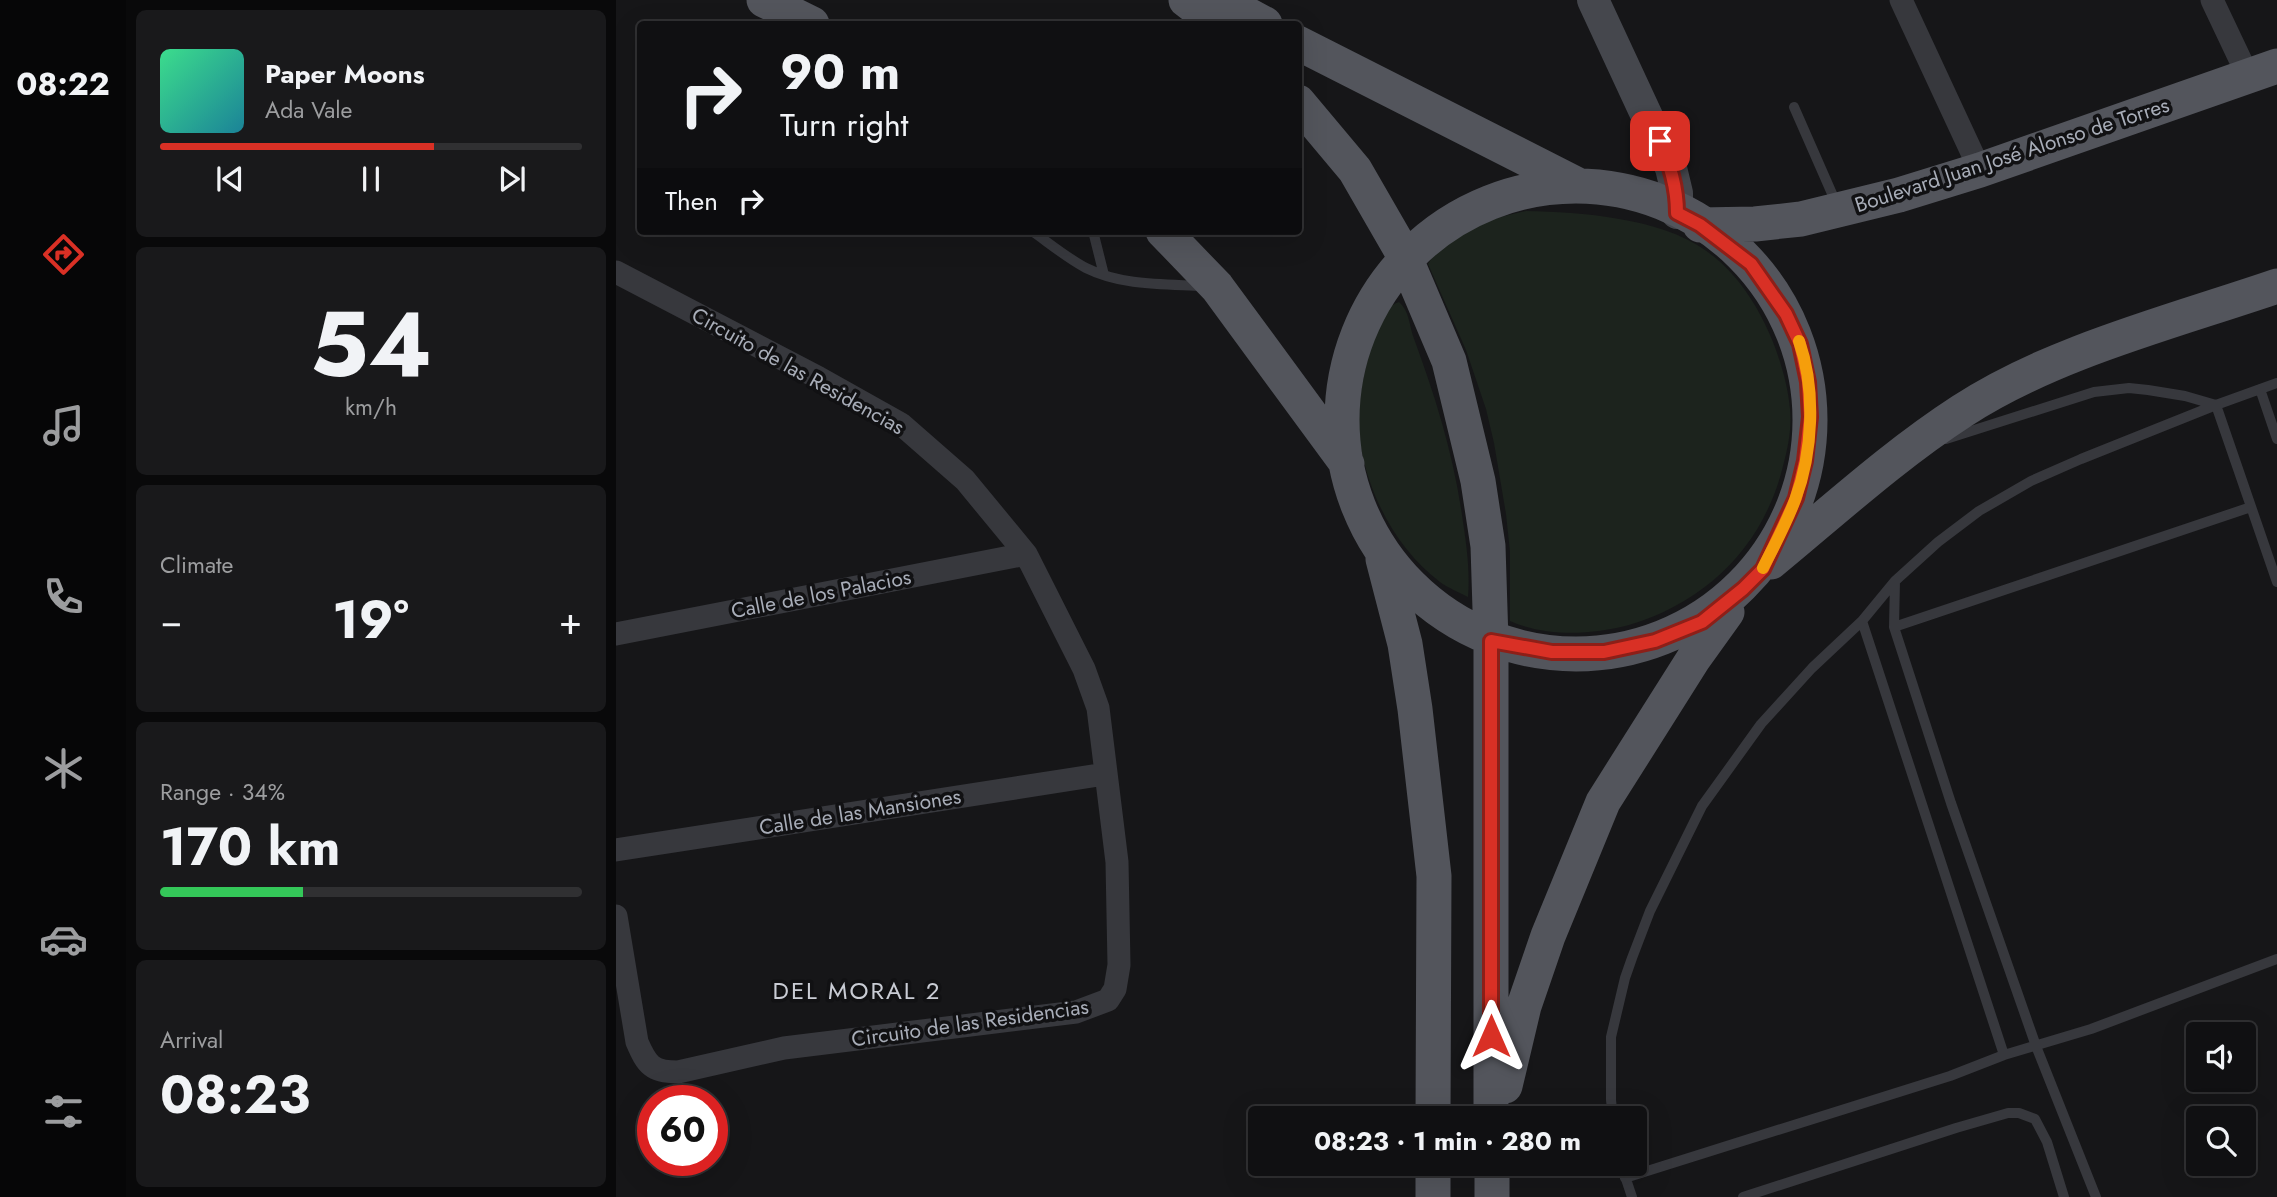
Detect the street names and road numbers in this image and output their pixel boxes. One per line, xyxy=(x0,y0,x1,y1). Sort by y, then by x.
street label: Boulevard Juan José Alonso de Torres xyxy=(1851,90,2173,220)
street label: Circuito de las Residencias xyxy=(686,300,910,442)
street label: Calle de los Palacios xyxy=(728,562,914,626)
street label: Calle de las Mansiones xyxy=(757,781,963,843)
street label: Circuito de las Residencias xyxy=(849,991,1091,1055)

